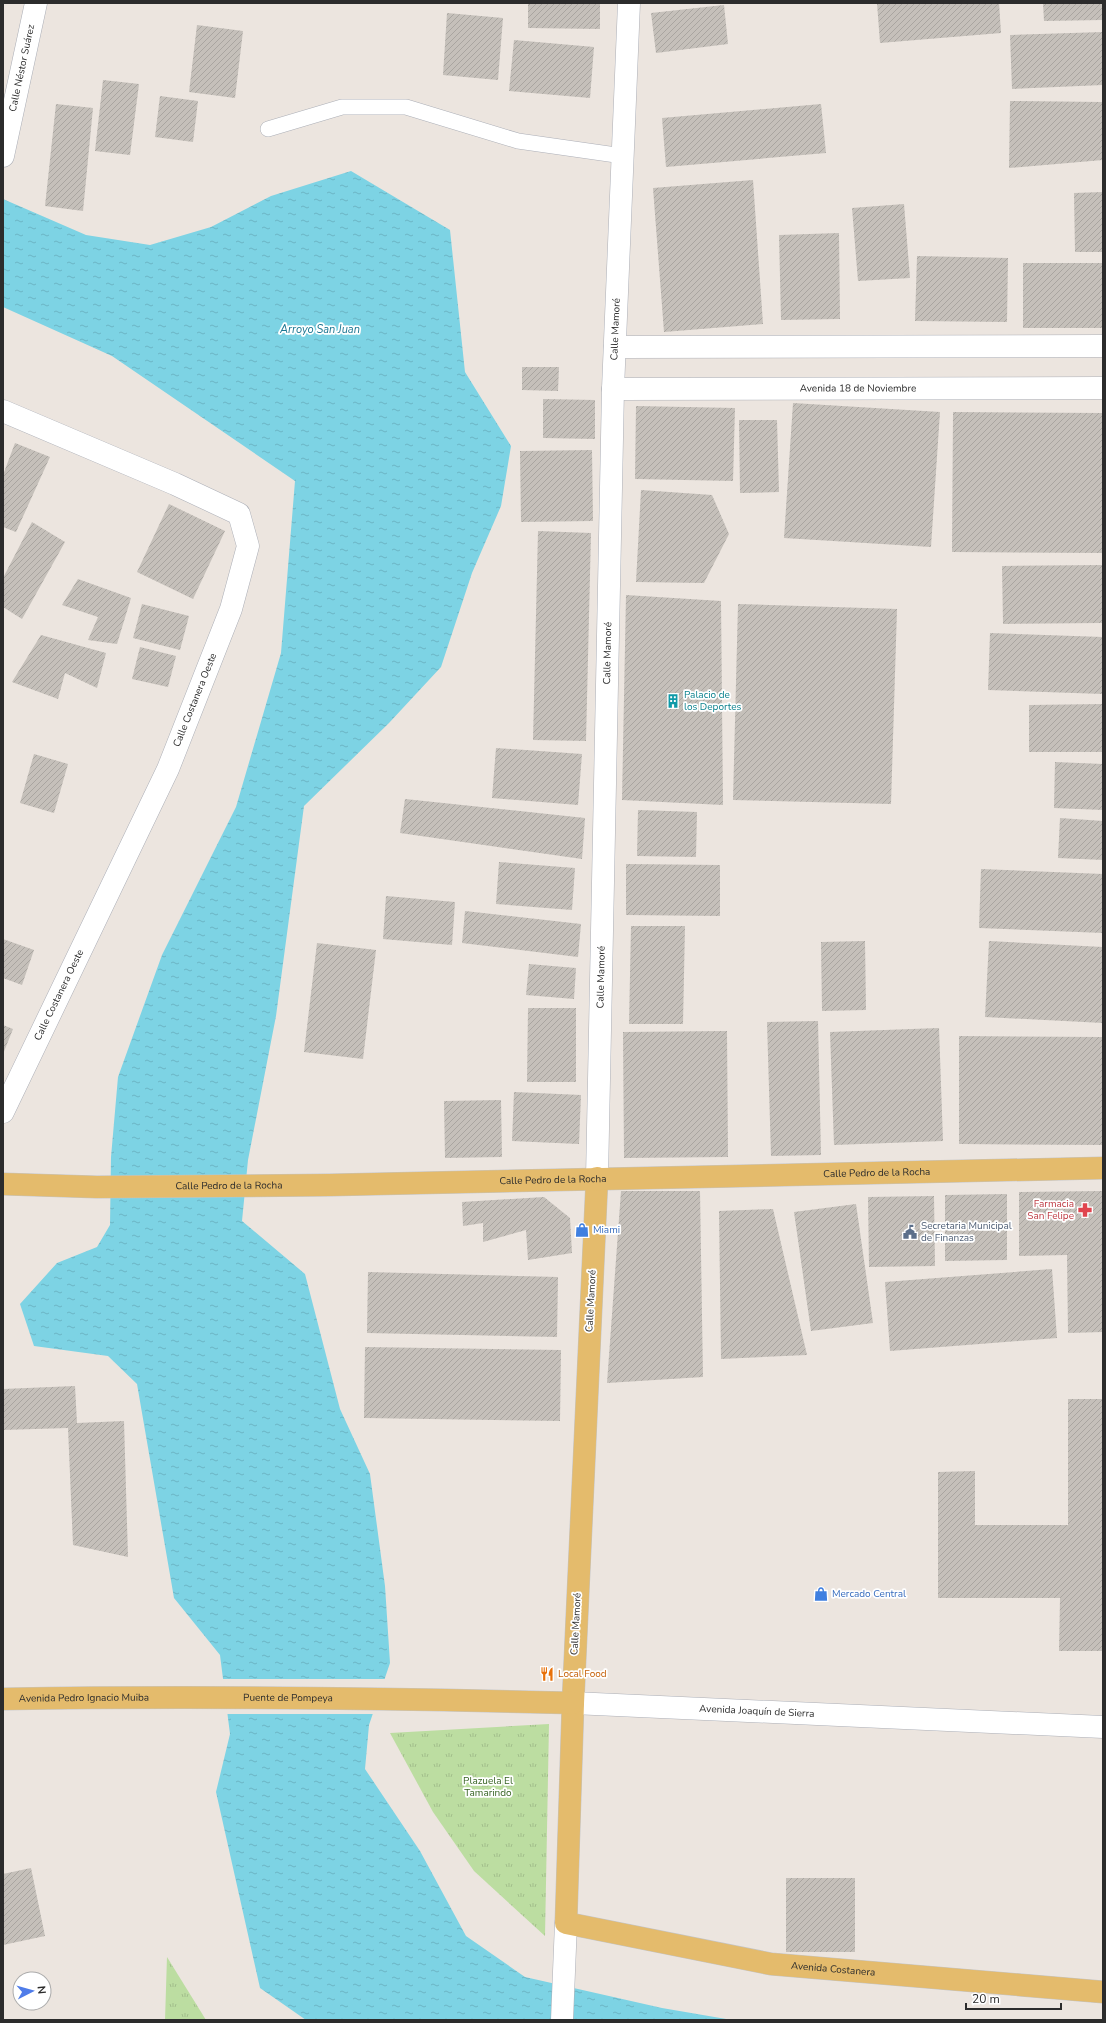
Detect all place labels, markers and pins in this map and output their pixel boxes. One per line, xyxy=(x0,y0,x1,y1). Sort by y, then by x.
place label: Palacio de los Deportes xyxy=(684,688,742,714)
building icon: Palacio de los Deportes xyxy=(665,693,681,709)
place label: Farmacia San Felipe xyxy=(1027,1197,1074,1223)
pharmacy icon: Farmacia San Felipe xyxy=(1077,1202,1093,1218)
place label: Secretaria Municipal de Finanzas xyxy=(921,1219,1012,1245)
shop icon: Miami xyxy=(574,1222,590,1238)
place label: Miami xyxy=(593,1223,620,1237)
public building icon: Secretaria Municipal de Finanzas xyxy=(902,1224,918,1240)
shop icon: Mercado Central xyxy=(813,1586,829,1602)
place label: Mercado Central xyxy=(832,1587,906,1601)
restaurant icon: Local Food xyxy=(539,1666,555,1682)
place label: Local Food xyxy=(558,1667,607,1681)

